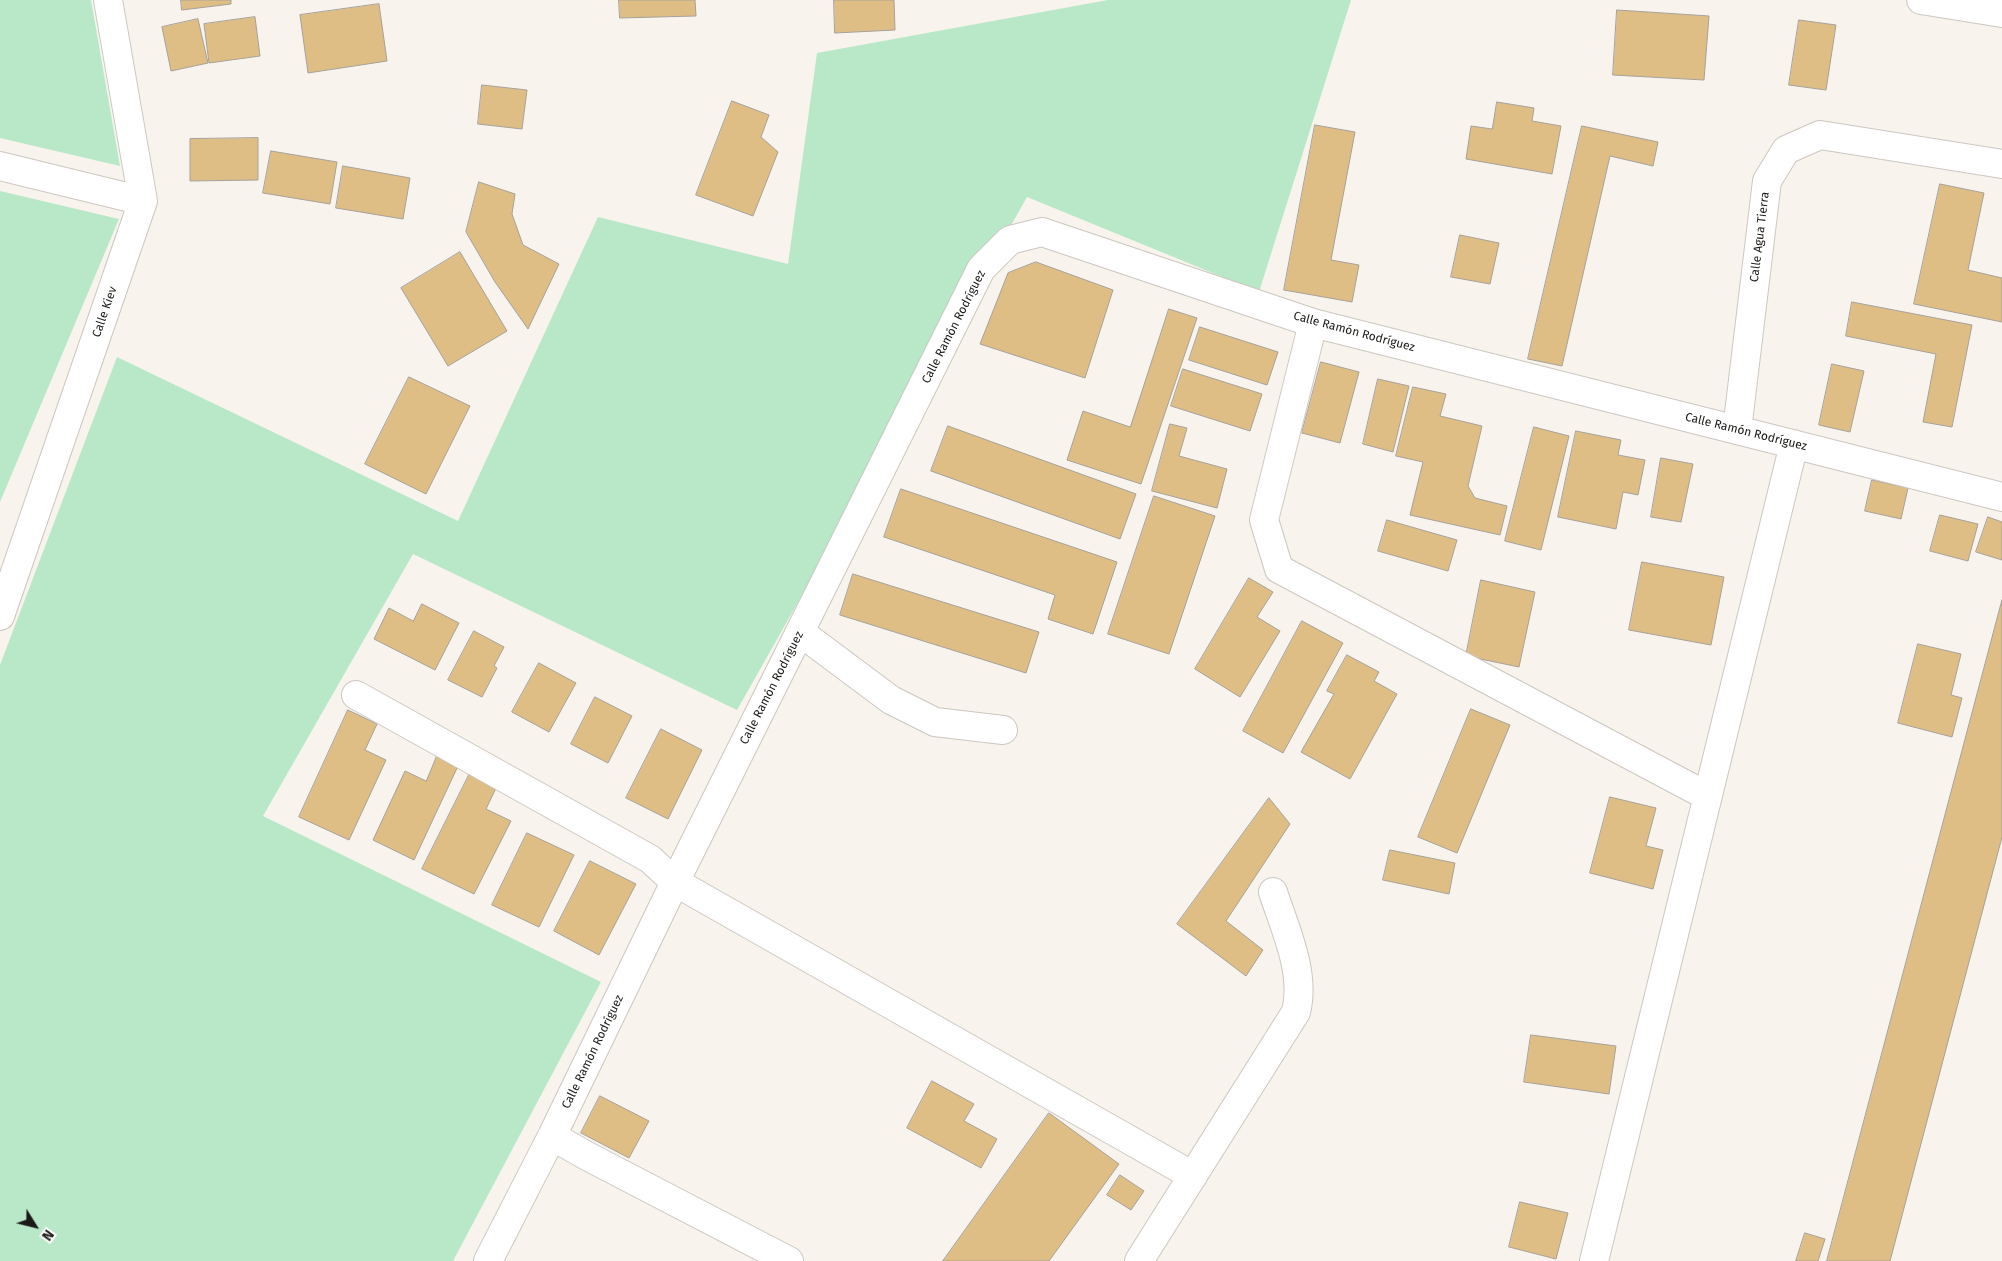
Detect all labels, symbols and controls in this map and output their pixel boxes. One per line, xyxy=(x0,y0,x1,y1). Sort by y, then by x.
street label: Calle Agua Tierra xyxy=(1747,191,1773,283)
street label: Calle Ramón Rodríguez xyxy=(919,268,989,386)
street label: Calle Kiev xyxy=(90,285,120,339)
street label: Calle Ramón Rodríguez xyxy=(1292,309,1416,355)
street label: Calle Ramón Rodríguez xyxy=(1684,410,1808,454)
street label: Calle Ramón Rodríguez xyxy=(737,629,807,747)
street label: Calle Ramón Rodríguez xyxy=(559,993,627,1111)
north arrow xyxy=(10,1201,60,1251)
text: N xyxy=(38,1226,57,1244)

